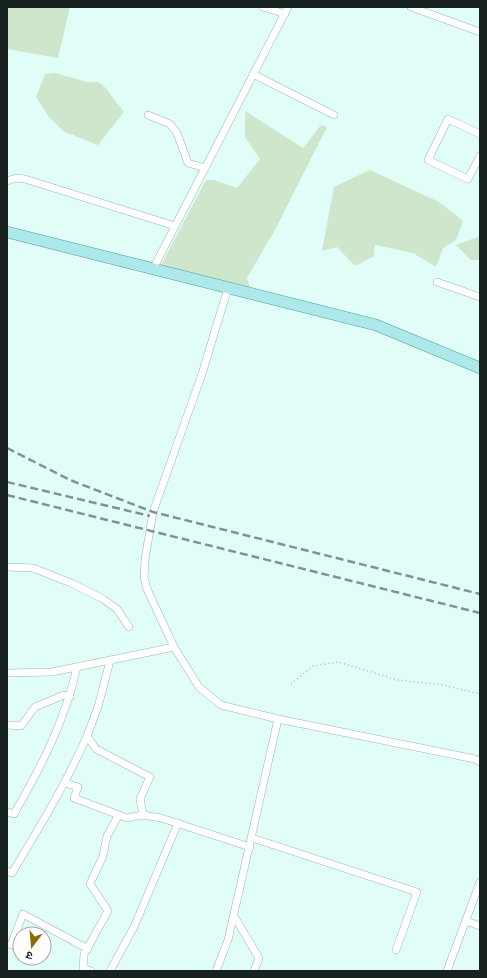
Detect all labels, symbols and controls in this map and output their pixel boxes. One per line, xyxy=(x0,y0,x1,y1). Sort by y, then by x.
north arrow xyxy=(12,926,52,966)
text: उ xyxy=(24,948,34,962)

